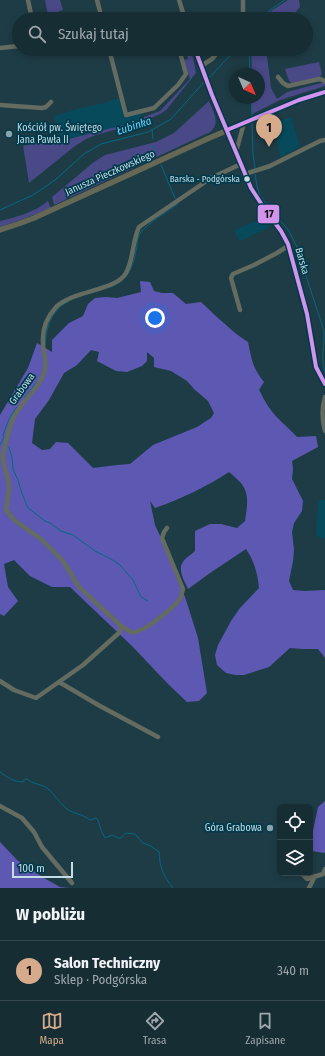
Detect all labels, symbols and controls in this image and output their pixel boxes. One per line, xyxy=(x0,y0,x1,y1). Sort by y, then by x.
search box xyxy=(12,12,313,56)
icon: search xyxy=(26,23,48,45)
text: Szukaj tutaj xyxy=(58,25,129,43)
north arrow xyxy=(229,68,265,104)
water label: Łubinka xyxy=(115,114,153,138)
pin: 1 xyxy=(256,114,282,147)
place label: Kościół pw. Świętego Jana Pawła II xyxy=(17,120,102,146)
marker: Kościół pw. Świętego Jana Pawła II xyxy=(4,129,14,139)
street label: Janusza Pieczkowskiego xyxy=(63,148,157,198)
place label: Barska - Podgórska xyxy=(170,174,241,184)
marker: Barska - Podgórska xyxy=(242,174,252,184)
line badge: 17 xyxy=(257,204,280,224)
text: 17 xyxy=(264,208,274,221)
street label: Barska xyxy=(292,246,312,276)
your location xyxy=(145,308,165,328)
street label: Grabowa xyxy=(7,371,37,407)
map controls xyxy=(277,804,313,876)
button: locate xyxy=(277,804,313,840)
place label: Góra Grabowa xyxy=(205,822,262,834)
marker: Góra Grabowa xyxy=(265,823,275,833)
button: layers xyxy=(277,840,313,876)
scale bar xyxy=(12,860,73,879)
text: 100 m xyxy=(18,862,45,875)
text: W pobliżu xyxy=(16,904,85,925)
text: Salon Techniczny xyxy=(54,954,160,972)
text: 1 xyxy=(26,963,32,978)
text: 340 m xyxy=(277,963,309,978)
text: Sklep · Podgórska xyxy=(54,972,147,987)
tab: Mapa xyxy=(39,1010,64,1047)
tab: Trasa xyxy=(143,1010,166,1047)
tab: Zapisane xyxy=(245,1010,286,1047)

